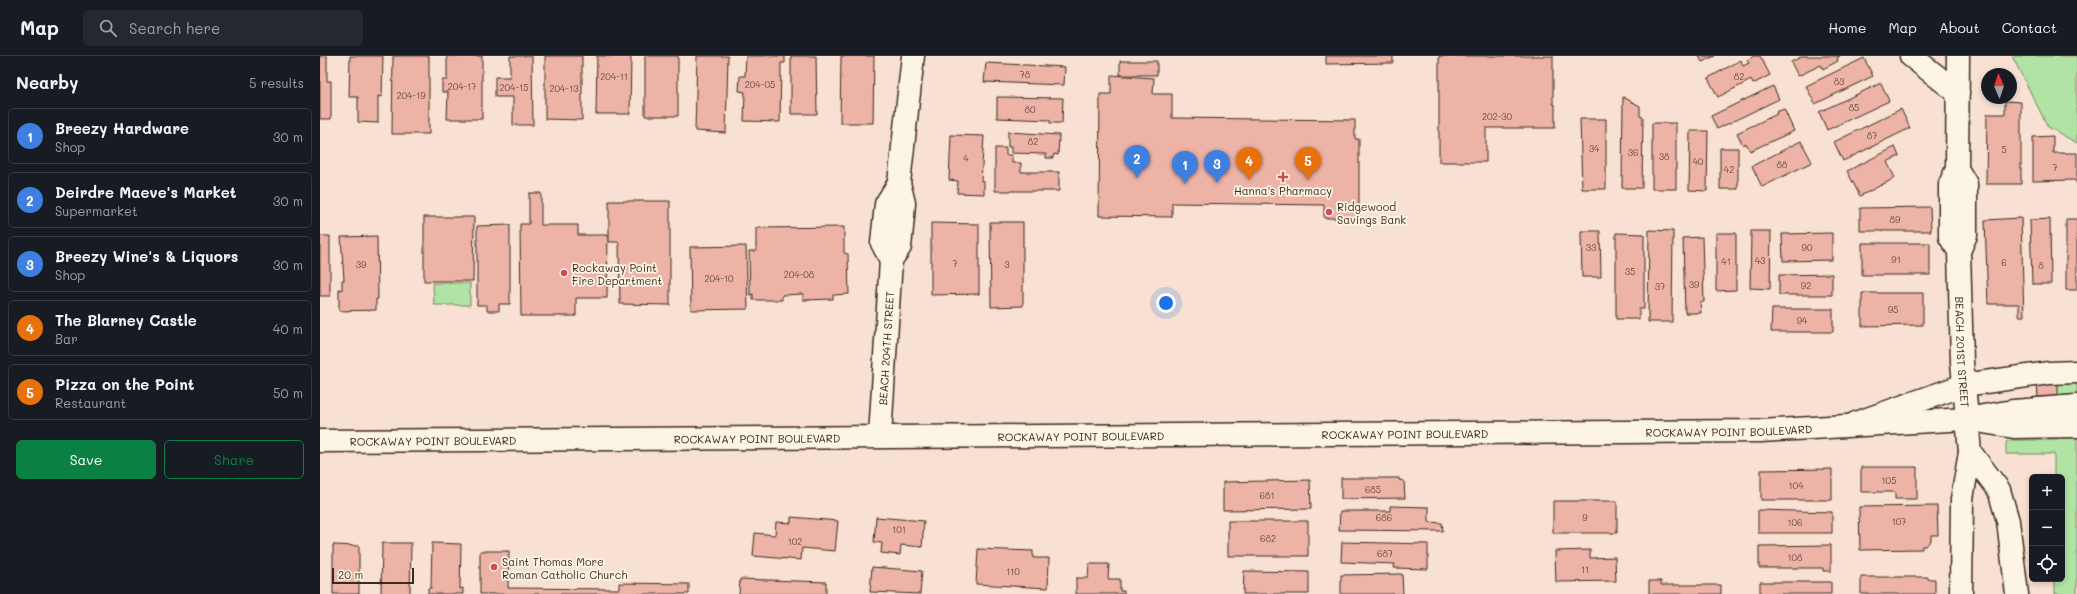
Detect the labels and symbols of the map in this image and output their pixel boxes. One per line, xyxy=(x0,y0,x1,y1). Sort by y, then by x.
north arrow xyxy=(1981,68,2017,104)
house number: 78 xyxy=(1020,69,1031,80)
house number: 204-11 xyxy=(600,71,628,82)
house number: 82 xyxy=(1734,71,1744,82)
house number: 83 xyxy=(1834,76,1844,87)
house number: 204-05 xyxy=(745,79,775,90)
house number: 204-17 xyxy=(448,81,476,92)
house number: 204-15 xyxy=(500,82,528,93)
house number: 204-13 xyxy=(550,83,578,94)
house number: 204-19 xyxy=(397,90,426,101)
house number: 85 xyxy=(1849,102,1859,113)
house number: 80 xyxy=(1025,104,1036,115)
house number: 202-30 xyxy=(1482,111,1513,122)
house number: 87 xyxy=(1867,130,1877,141)
house number: 82 xyxy=(1028,136,1038,147)
house number: 34 xyxy=(1589,143,1600,154)
house number: 5 xyxy=(2001,144,2007,155)
pin: 2 xyxy=(1124,145,1150,178)
pin: 4 xyxy=(1236,147,1262,180)
pin: 5 xyxy=(1295,147,1321,180)
house number: 36 xyxy=(1628,147,1638,158)
pin: 3 xyxy=(1204,150,1230,183)
pin: 1 xyxy=(1172,151,1198,184)
house number: 38 xyxy=(1659,151,1670,162)
house number: 4 xyxy=(963,153,969,164)
house number: 40 xyxy=(1693,156,1704,167)
house number: 88 xyxy=(1777,159,1788,170)
house number: 7 xyxy=(2052,162,2058,173)
house number: 42 xyxy=(1724,164,1734,175)
marker: Hanna's Pharmacy xyxy=(1278,172,1288,182)
place label: Hanna's Pharmacy xyxy=(1234,183,1332,198)
place label: Ridgewood Savings Bank xyxy=(1337,199,1406,227)
marker: Ridgewood Savings Bank xyxy=(1324,207,1334,217)
house number: 89 xyxy=(1890,214,1901,225)
house number: 33 xyxy=(1586,242,1596,253)
house number: 90 xyxy=(1802,242,1813,253)
house number: 91 xyxy=(1891,254,1901,265)
house number: 43 xyxy=(1755,255,1765,266)
house number: 41 xyxy=(1721,256,1731,267)
house number: 6 xyxy=(2001,257,2007,268)
house number: 7 xyxy=(952,258,958,269)
house number: 39 xyxy=(356,259,367,270)
house number: 3 xyxy=(1004,259,1010,270)
place label: Rockaway Point Fire Department xyxy=(572,260,662,288)
house number: 8 xyxy=(2038,260,2044,271)
house number: 35 xyxy=(1625,266,1635,277)
marker: Rockaway Point Fire Department xyxy=(559,268,569,278)
house number: 204-08 xyxy=(784,269,815,280)
house number: 204-10 xyxy=(704,273,734,284)
house number: 39 xyxy=(1689,279,1700,290)
house number: 92 xyxy=(1801,280,1811,291)
house number: 37 xyxy=(1655,281,1665,292)
street label: BEACH 204TH STREET xyxy=(874,291,897,406)
your location xyxy=(1156,293,1176,313)
street label: BEACH 201ST STREET xyxy=(1953,296,1974,408)
house number: 95 xyxy=(1888,304,1898,315)
house number: 94 xyxy=(1797,315,1808,326)
street label: ROCKAWAY POINT BOULEVARD xyxy=(1646,421,1813,439)
street label: ROCKAWAY POINT BOULEVARD xyxy=(1322,425,1488,442)
street label: ROCKAWAY POINT BOULEVARD xyxy=(998,428,1164,444)
street label: ROCKAWAY POINT BOULEVARD xyxy=(674,430,840,446)
street label: ROCKAWAY POINT BOULEVARD xyxy=(350,432,516,448)
house number: 105 xyxy=(1882,475,1896,486)
house number: 104 xyxy=(1789,480,1804,491)
house number: 685 xyxy=(1365,484,1381,495)
house number: 681 xyxy=(1260,490,1274,501)
house number: 686 xyxy=(1376,512,1392,523)
house number: 9 xyxy=(1582,512,1588,523)
house number: 107 xyxy=(1892,516,1906,527)
house number: 106 xyxy=(1787,517,1803,528)
house number: 101 xyxy=(892,524,906,535)
house number: 682 xyxy=(1260,533,1276,544)
house number: 102 xyxy=(788,536,802,547)
house number: 687 xyxy=(1377,548,1393,559)
house number: 108 xyxy=(1787,552,1803,563)
place label: Saint Thomas More Roman Catholic Church xyxy=(502,554,627,582)
marker: Saint Thomas More Roman Catholic Church xyxy=(489,562,499,572)
house number: 11 xyxy=(1581,564,1589,575)
scale bar xyxy=(332,566,414,585)
house number: 110 xyxy=(1006,566,1020,577)

